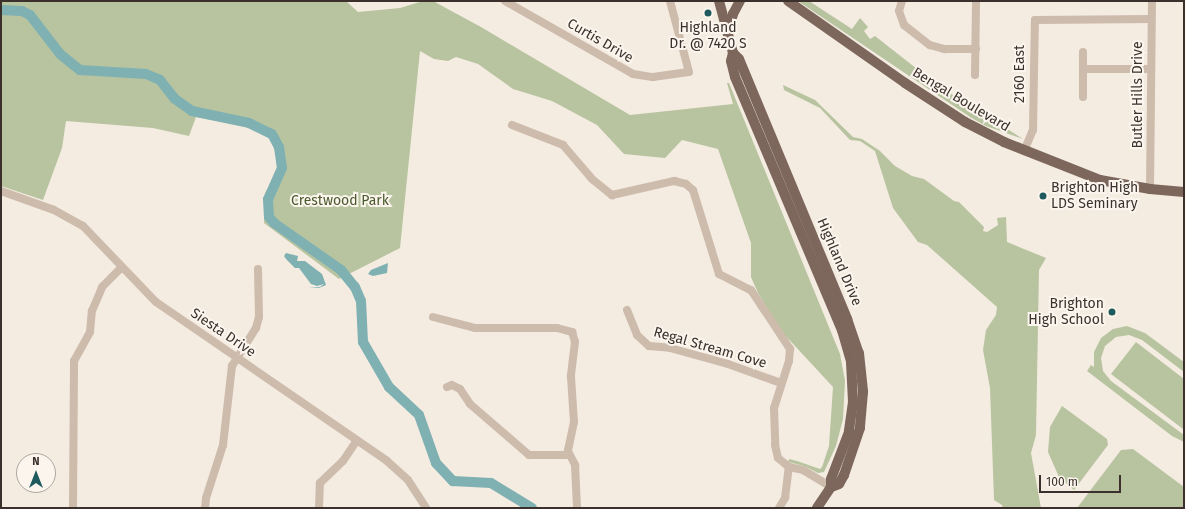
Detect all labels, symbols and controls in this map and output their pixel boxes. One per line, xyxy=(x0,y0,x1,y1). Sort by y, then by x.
marker: Highland Dr. @ 7420 S xyxy=(703,8,713,18)
street label: Curtis Drive xyxy=(564,15,636,67)
place label: Highland Dr. @ 7420 S xyxy=(669,20,747,52)
street label: Butler Hills Drive xyxy=(1130,41,1146,149)
street label: 2160 East xyxy=(1012,45,1028,103)
street label: Bengal Boulevard xyxy=(909,64,1013,136)
place label: Brighton High LDS Seminary xyxy=(1051,180,1138,212)
marker: Brighton High LDS Seminary xyxy=(1038,191,1048,201)
park label: Crestwood Park xyxy=(291,193,389,209)
street label: Highland Drive xyxy=(813,216,865,308)
place label: Brighton High School xyxy=(1028,296,1104,328)
street label: Siesta Drive xyxy=(187,305,259,361)
marker: Brighton High School xyxy=(1107,307,1117,317)
street label: Regal Stream Cove xyxy=(652,324,768,372)
north arrow xyxy=(16,453,56,493)
text: N xyxy=(32,455,40,468)
scale bar xyxy=(1041,467,1123,493)
text: 100 m xyxy=(1046,475,1078,489)

